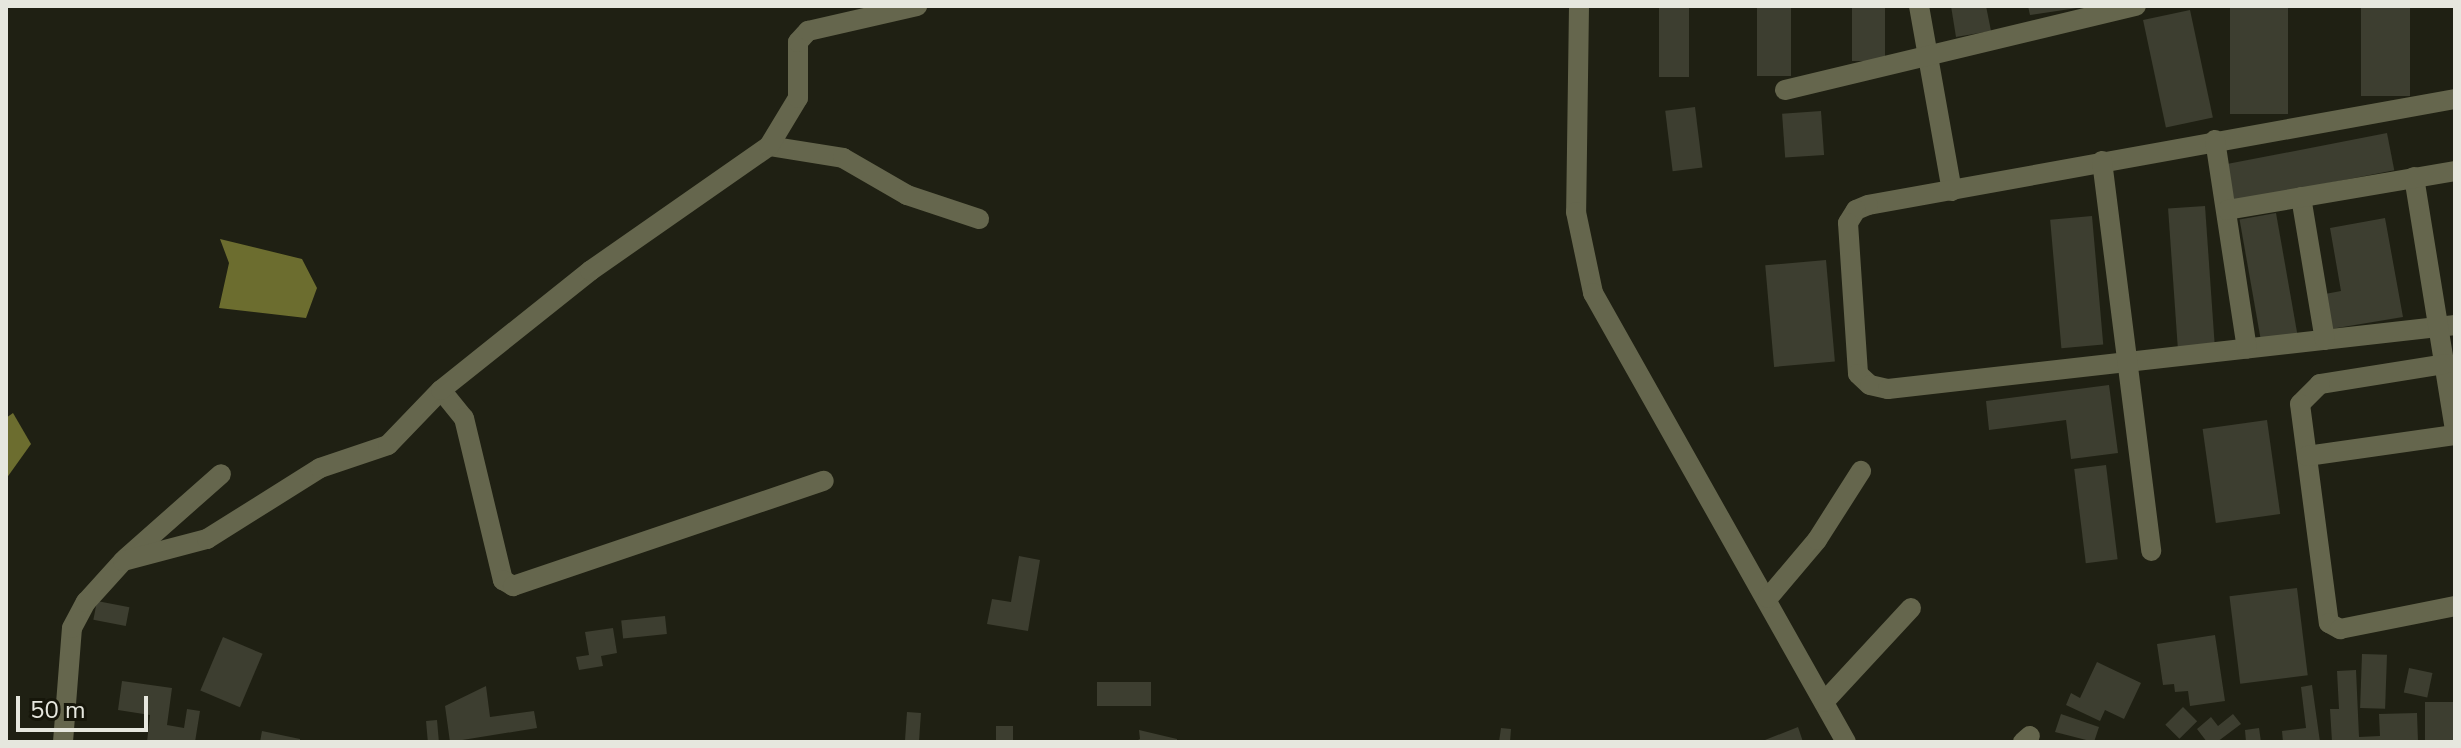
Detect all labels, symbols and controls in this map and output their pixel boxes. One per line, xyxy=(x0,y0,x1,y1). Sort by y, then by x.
scale bar xyxy=(20,680,152,730)
text: 50 m xyxy=(30,694,86,726)

